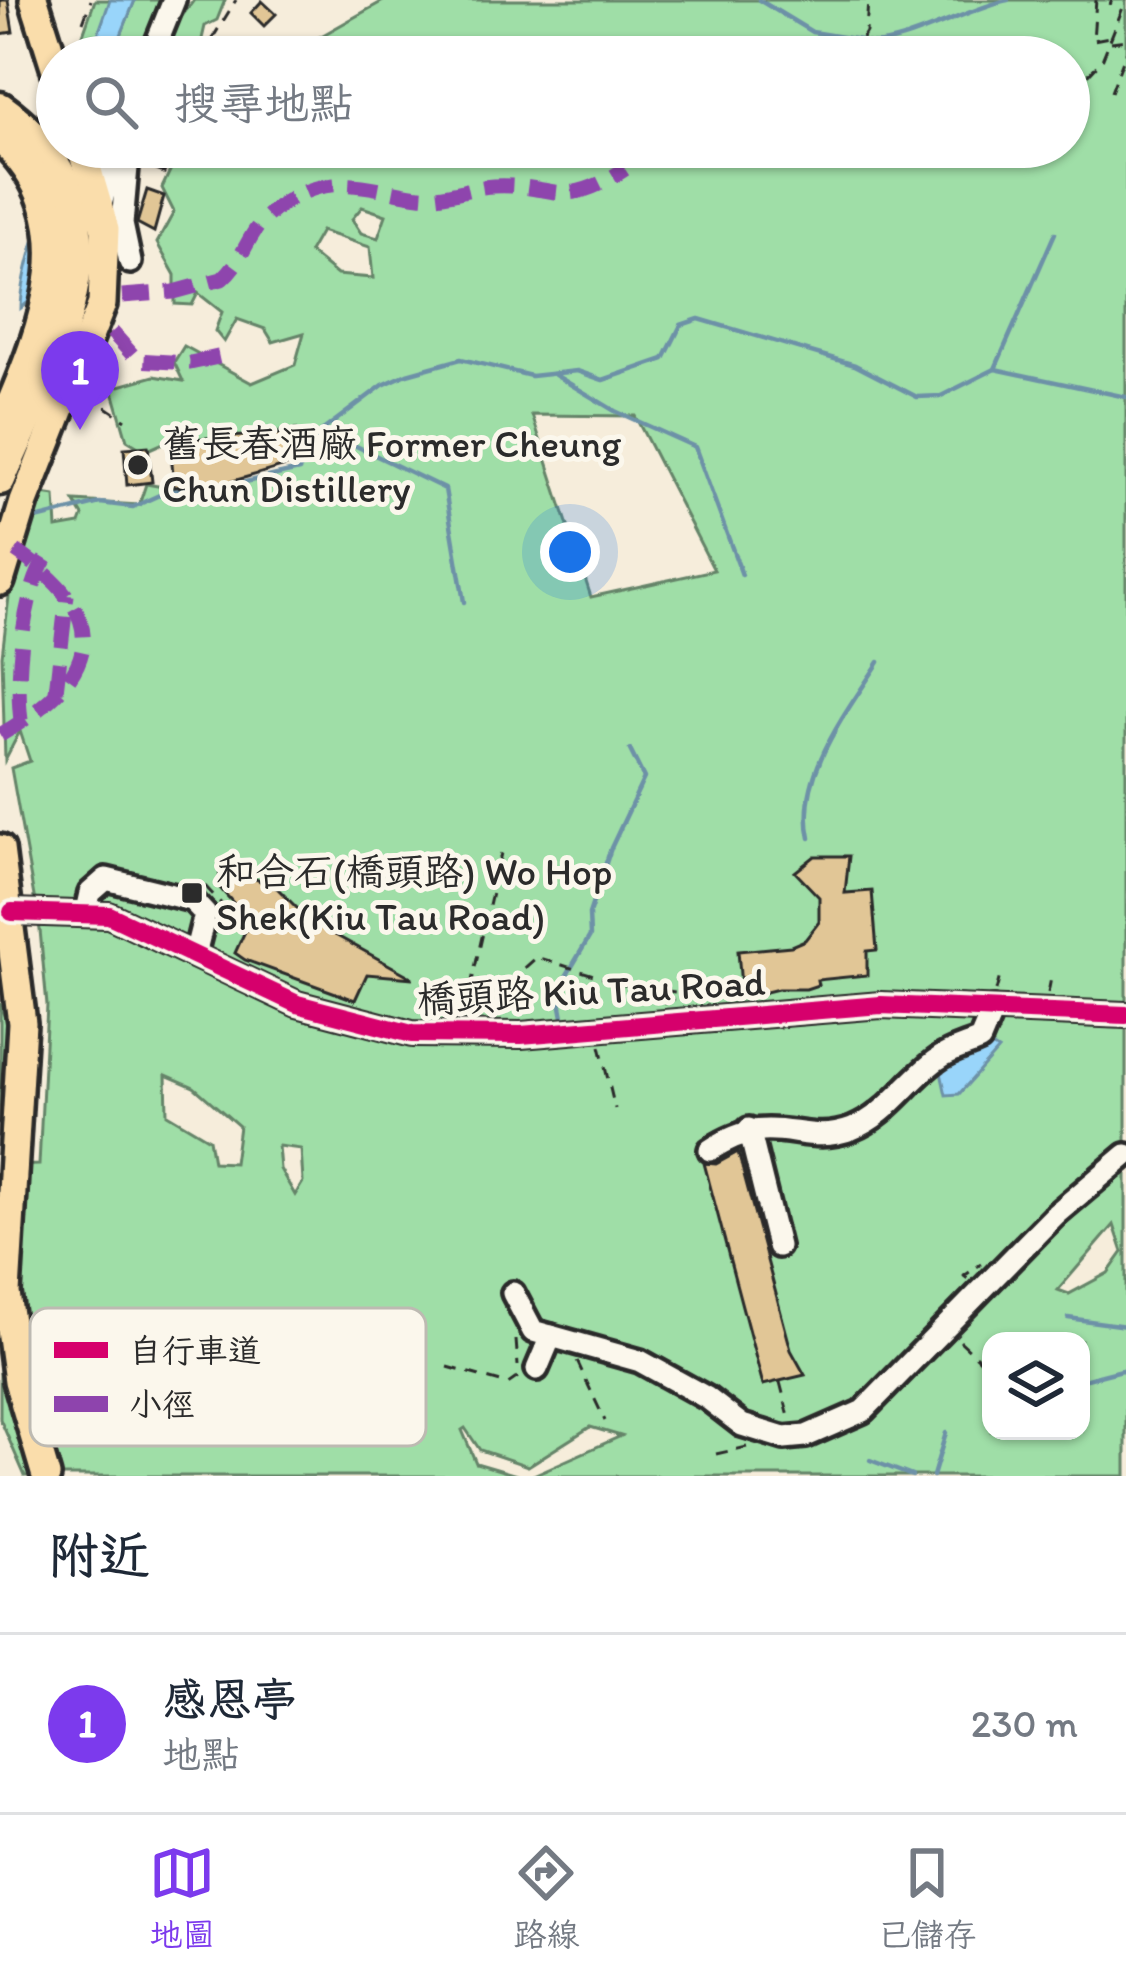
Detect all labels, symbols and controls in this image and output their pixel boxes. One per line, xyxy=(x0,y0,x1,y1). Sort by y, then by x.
search box xyxy=(36,36,1090,168)
icon: search xyxy=(78,69,144,135)
text: 搜尋地點 xyxy=(174,76,354,130)
pin: 1 xyxy=(41,331,119,430)
place label: 舊長春酒廠 Former Cheung Chun Distillery xyxy=(162,420,621,512)
marker: 舊長春酒廠 Former Cheung Chun Distillery xyxy=(125,452,151,478)
your location xyxy=(540,522,600,582)
place label: 和合石(橋頭路) Wo Hop Shek(Kiu Tau Road) xyxy=(216,848,612,940)
marker: 和合石(橋頭路) Wo Hop Shek(Kiu Tau Road) xyxy=(179,880,205,906)
street label: 橋頭路 Kiu Tau Road xyxy=(416,958,767,1023)
legend xyxy=(30,1308,426,1446)
text: 自行車道 xyxy=(129,1331,261,1370)
map controls xyxy=(982,1332,1090,1440)
button: layers xyxy=(982,1332,1090,1440)
text: 小徑 xyxy=(129,1385,195,1424)
text: 附近 xyxy=(48,1525,150,1586)
text: 感恩亭 xyxy=(162,1672,297,1726)
text: 1 xyxy=(78,1700,96,1747)
text: 230 m xyxy=(971,1700,1078,1747)
text: 地點 xyxy=(162,1731,240,1778)
tab: 地圖 xyxy=(149,1840,215,1955)
tab: 路線 xyxy=(513,1840,579,1955)
tab: 已儲存 xyxy=(878,1840,977,1955)

